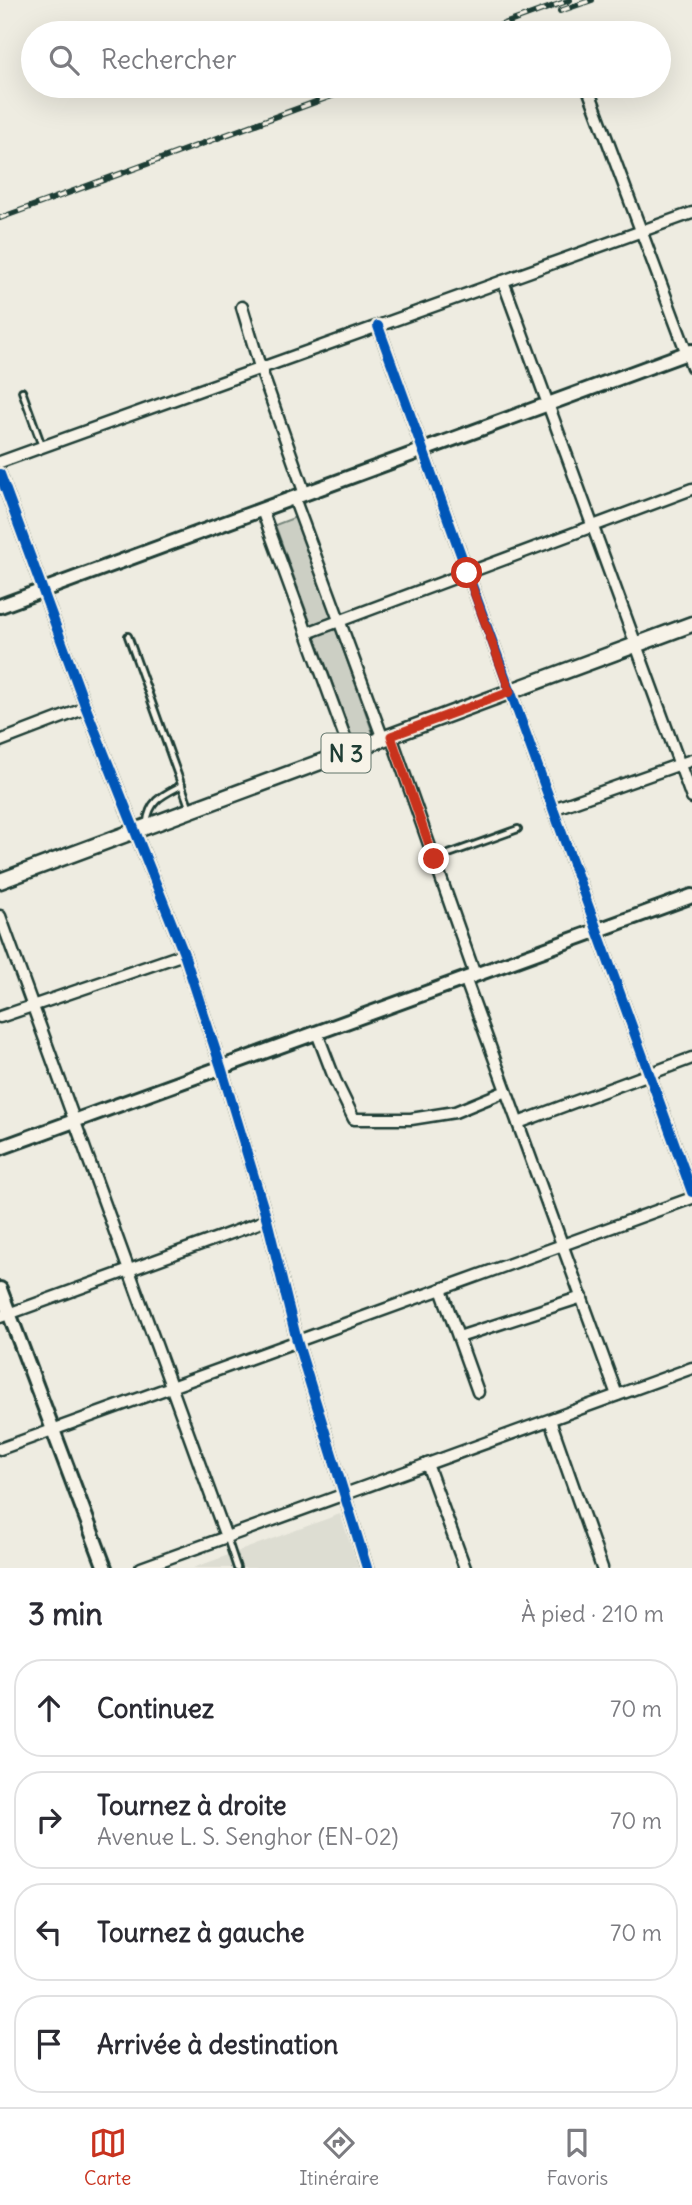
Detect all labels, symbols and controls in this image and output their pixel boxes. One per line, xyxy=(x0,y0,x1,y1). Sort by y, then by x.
search box xyxy=(21,21,671,98)
icon: search xyxy=(45,41,83,79)
text: Rechercher xyxy=(101,43,237,76)
route start xyxy=(451,557,482,588)
road number: N 3 xyxy=(322,734,370,772)
route end xyxy=(418,843,449,874)
text: 3 min xyxy=(28,1595,103,1633)
text: À pied · 210 m xyxy=(521,1599,664,1628)
icon: ahead xyxy=(30,1689,68,1727)
text: Continuez xyxy=(97,1692,214,1725)
text: 70 m xyxy=(610,1694,662,1723)
text: Tournez à droite xyxy=(97,1789,287,1822)
icon: right xyxy=(30,1801,68,1839)
text: 70 m xyxy=(610,1806,662,1835)
text: Avenue L. S. Senghor (EN-02) xyxy=(97,1822,398,1851)
icon: left xyxy=(30,1913,68,1951)
text: Tournez à gauche xyxy=(97,1916,305,1949)
text: 70 m xyxy=(610,1918,662,1947)
icon: arrive xyxy=(30,2025,68,2063)
text: Arrivée à destination xyxy=(97,2028,338,2061)
tab: Carte xyxy=(84,2124,131,2190)
tab: Itinéraire xyxy=(299,2124,379,2190)
tab: Favoris xyxy=(547,2124,608,2190)

